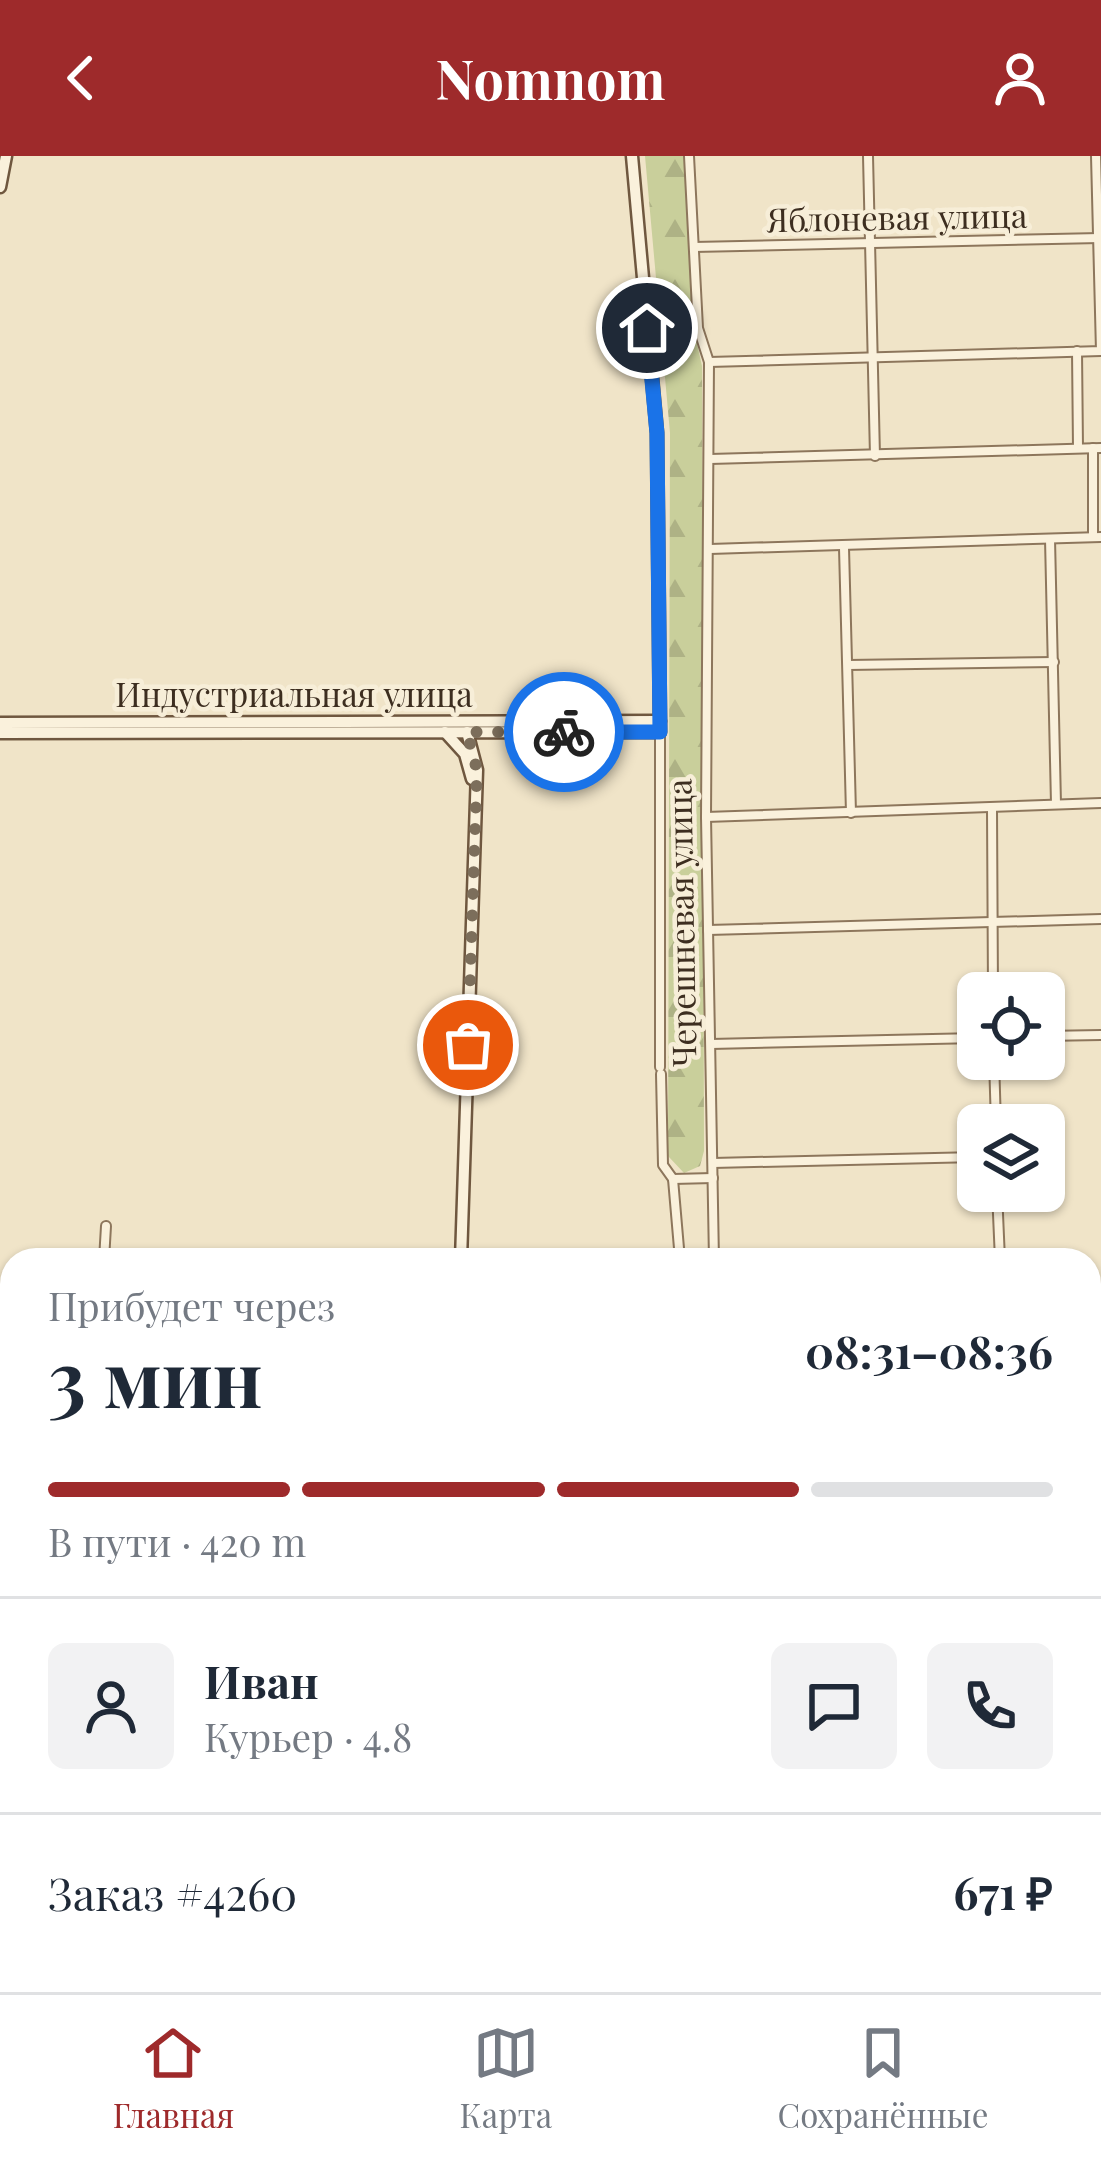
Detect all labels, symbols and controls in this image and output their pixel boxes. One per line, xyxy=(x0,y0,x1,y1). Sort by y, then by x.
text: Nomnom xyxy=(436,42,665,114)
icon: back xyxy=(48,45,114,111)
icon: person xyxy=(987,45,1053,111)
street label: Яблоневая улица xyxy=(765,192,1028,240)
pin xyxy=(596,277,698,379)
icon: home xyxy=(614,295,680,361)
street label: Индустриальная улица xyxy=(115,671,473,715)
courier xyxy=(504,672,624,792)
icon: bike xyxy=(531,699,597,765)
street label: Черешневая улица xyxy=(655,778,705,1068)
map controls xyxy=(957,972,1065,1212)
button: locate xyxy=(957,972,1065,1080)
pin xyxy=(417,994,519,1096)
icon: bag xyxy=(435,1012,501,1078)
button: layers xyxy=(957,1104,1065,1212)
text: Прибудет через xyxy=(48,1279,335,1331)
text: 08:31–08:36 xyxy=(805,1320,1053,1380)
text: 3 мин xyxy=(48,1324,263,1428)
text: В пути · 420 m xyxy=(48,1515,306,1567)
button: person xyxy=(48,1643,174,1769)
button: chat xyxy=(771,1643,897,1769)
button: phone xyxy=(927,1643,1053,1769)
text: Иван xyxy=(204,1650,319,1710)
text: Курьер · 4.8 xyxy=(204,1710,412,1762)
text: 671 ₽ xyxy=(953,1861,1053,1921)
text: Заказ #4260 xyxy=(48,1862,297,1922)
tab: Главная xyxy=(113,2020,234,2136)
tab: Карта xyxy=(459,2020,552,2136)
tab: Сохранённые xyxy=(777,2020,988,2136)

